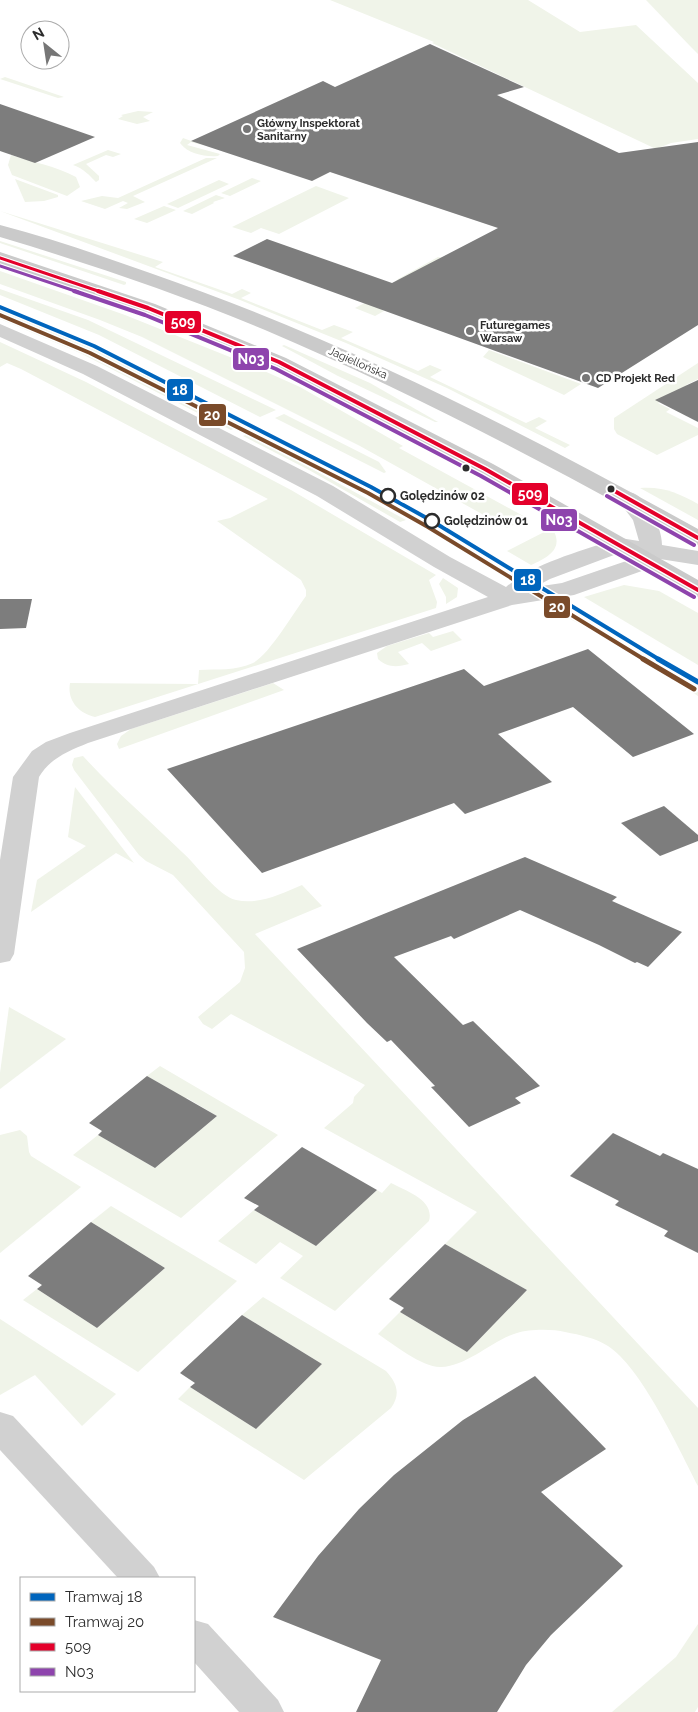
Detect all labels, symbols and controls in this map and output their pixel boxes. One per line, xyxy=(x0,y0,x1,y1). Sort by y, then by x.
north arrow xyxy=(20,20,70,70)
text: N xyxy=(30,24,47,43)
place label: Główny Inspektorat Sanitarny xyxy=(257,117,361,143)
marker: Główny Inspektorat Sanitarny xyxy=(241,123,253,135)
line badge: 509 xyxy=(164,310,202,334)
text: 509 xyxy=(171,314,195,330)
place label: Futuregames Warsaw xyxy=(480,319,551,345)
marker: Futuregames Warsaw xyxy=(464,325,476,337)
street label: Jagiellońska xyxy=(327,344,389,382)
line badge: N03 xyxy=(232,347,270,371)
text: N03 xyxy=(237,351,265,367)
marker: CD Projekt Red xyxy=(580,372,592,384)
place label: CD Projekt Red xyxy=(596,372,675,385)
line badge: 18 xyxy=(166,378,194,402)
text: 18 xyxy=(172,382,188,398)
line badge: 20 xyxy=(198,403,227,427)
text: 20 xyxy=(204,407,220,423)
unlabelled marker xyxy=(461,463,471,473)
line badge: 509 xyxy=(511,482,549,506)
unlabelled marker xyxy=(606,484,616,494)
text: 509 xyxy=(518,486,542,502)
marker: Golędzinów 02 xyxy=(380,488,396,504)
place label: Golędzinów 02 xyxy=(400,489,485,503)
line badge: N03 xyxy=(540,508,578,532)
text: N03 xyxy=(545,512,573,528)
marker: Golędzinów 01 xyxy=(424,513,440,529)
place label: Golędzinów 01 xyxy=(444,514,528,528)
line badge: 18 xyxy=(513,568,542,592)
text: 18 xyxy=(520,572,536,588)
line badge: 20 xyxy=(543,595,571,619)
text: 20 xyxy=(549,599,565,615)
legend xyxy=(20,1577,195,1692)
text: Tramwaj 18 xyxy=(65,1588,143,1606)
text: Tramwaj 20 xyxy=(65,1613,144,1631)
text: 509 xyxy=(65,1638,91,1656)
text: N03 xyxy=(65,1663,94,1681)

